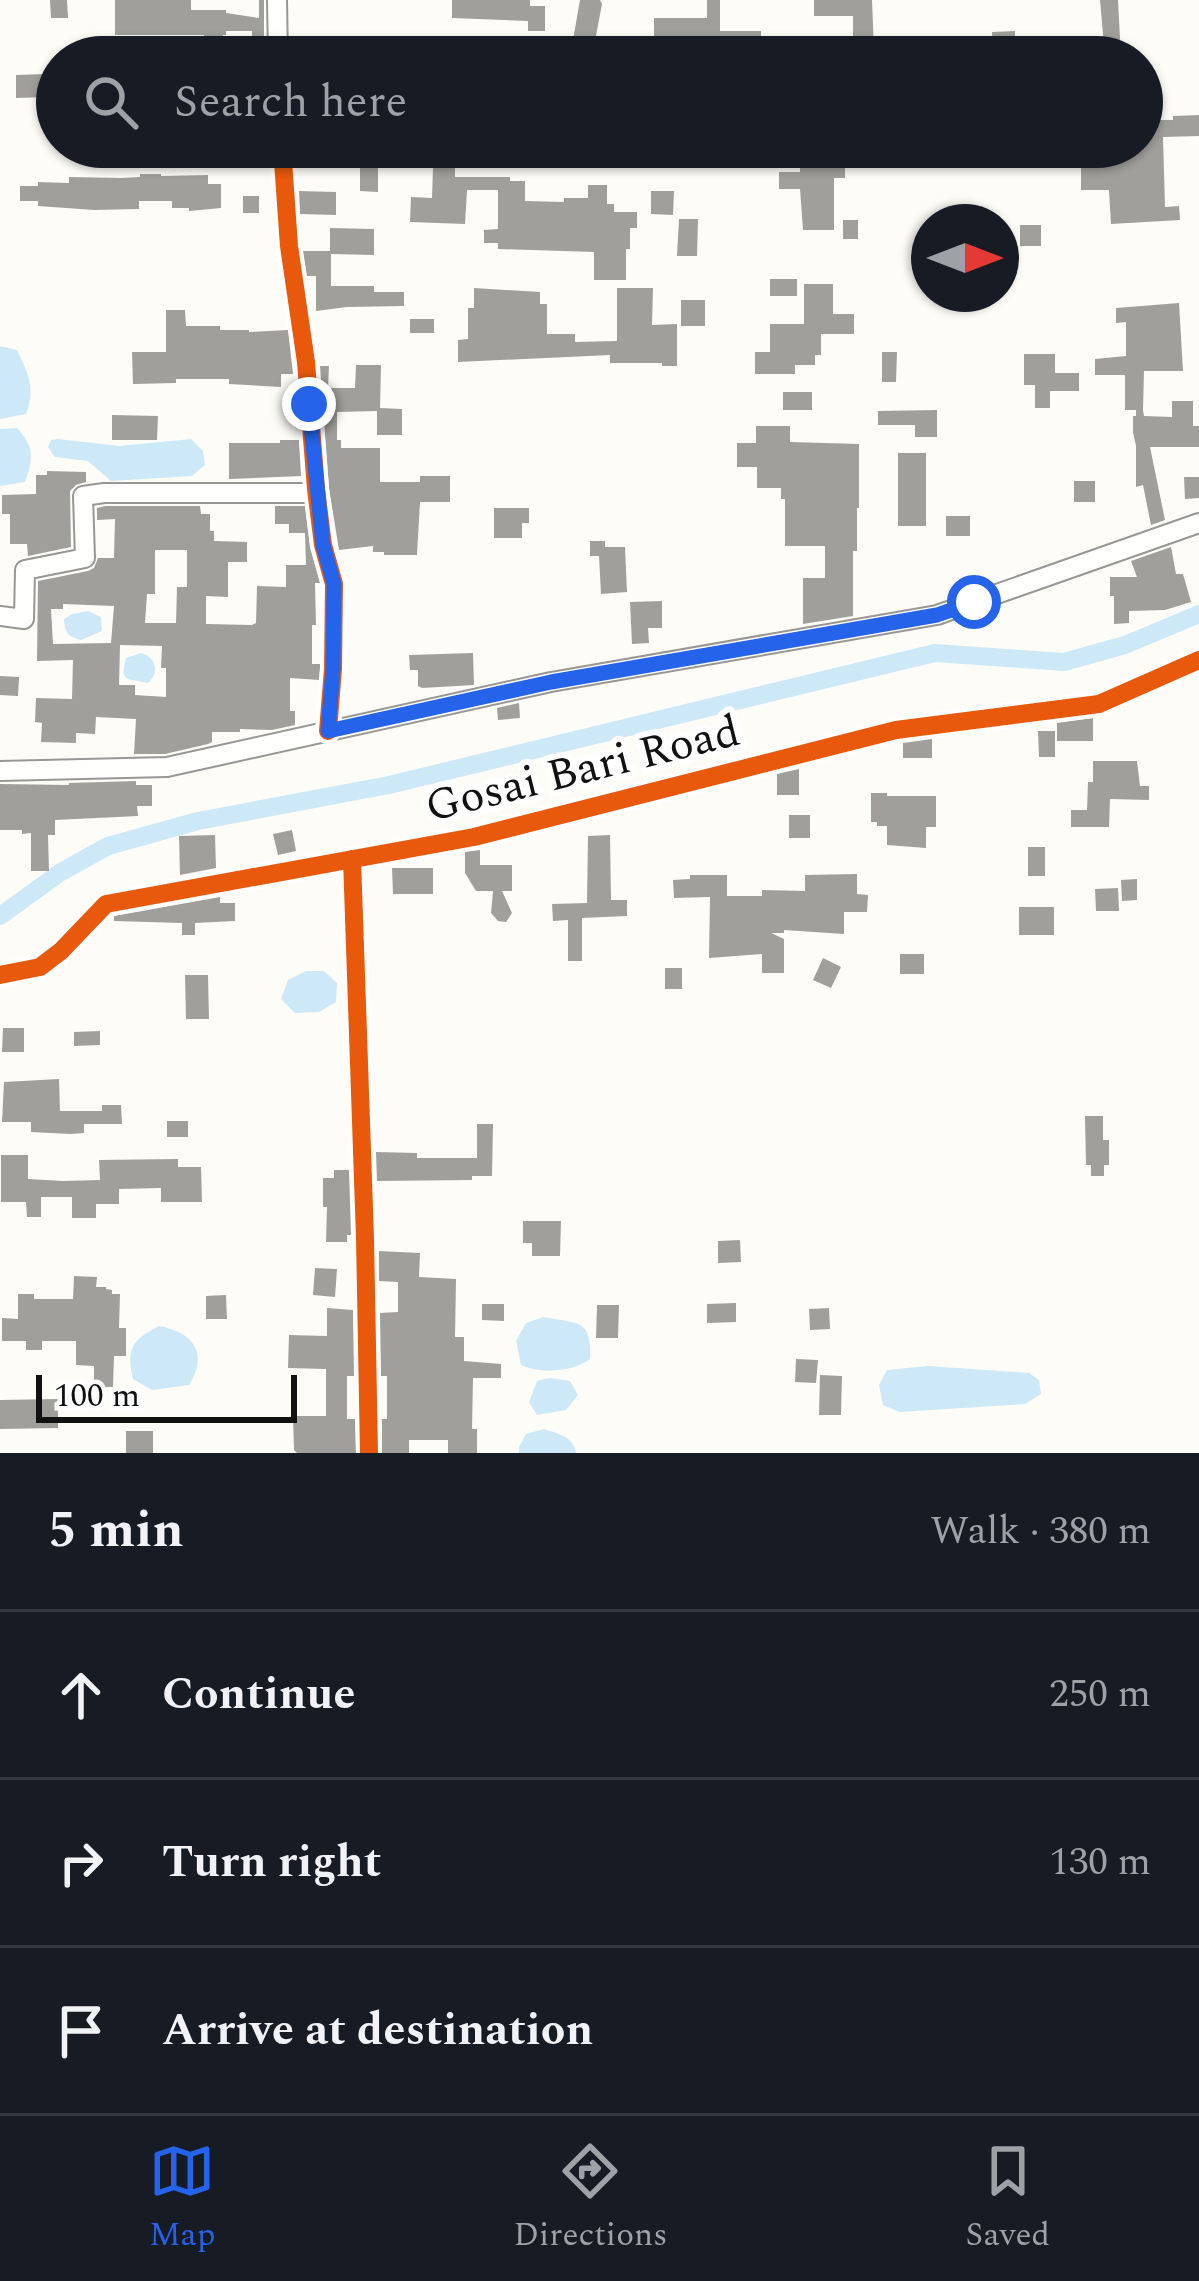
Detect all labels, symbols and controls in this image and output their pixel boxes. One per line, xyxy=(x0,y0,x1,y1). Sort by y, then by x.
search box xyxy=(36,36,1163,168)
text: Search here xyxy=(174,68,407,137)
icon: search xyxy=(78,69,144,135)
north arrow xyxy=(911,204,1019,312)
route end xyxy=(282,377,336,431)
route start xyxy=(947,575,1001,629)
street label: Gosai Bari Road xyxy=(418,697,747,842)
scale bar xyxy=(36,1369,297,1422)
text: 100 m xyxy=(54,1371,140,1421)
text: 5 min xyxy=(48,1492,184,1570)
text: Walk · 380 m xyxy=(930,1502,1151,1561)
text: Continue xyxy=(162,1660,355,1729)
icon: ahead xyxy=(48,1662,114,1728)
text: 250 m xyxy=(1049,1665,1151,1724)
text: Turn right xyxy=(162,1828,381,1897)
icon: right xyxy=(48,1830,114,1896)
text: 130 m xyxy=(1049,1833,1151,1892)
text: Arrive at destination xyxy=(162,1996,593,2065)
icon: arrive xyxy=(48,1998,114,2064)
tab: Map xyxy=(149,2138,215,2260)
tab: Directions xyxy=(513,2138,667,2260)
tab: Saved xyxy=(965,2138,1050,2260)

